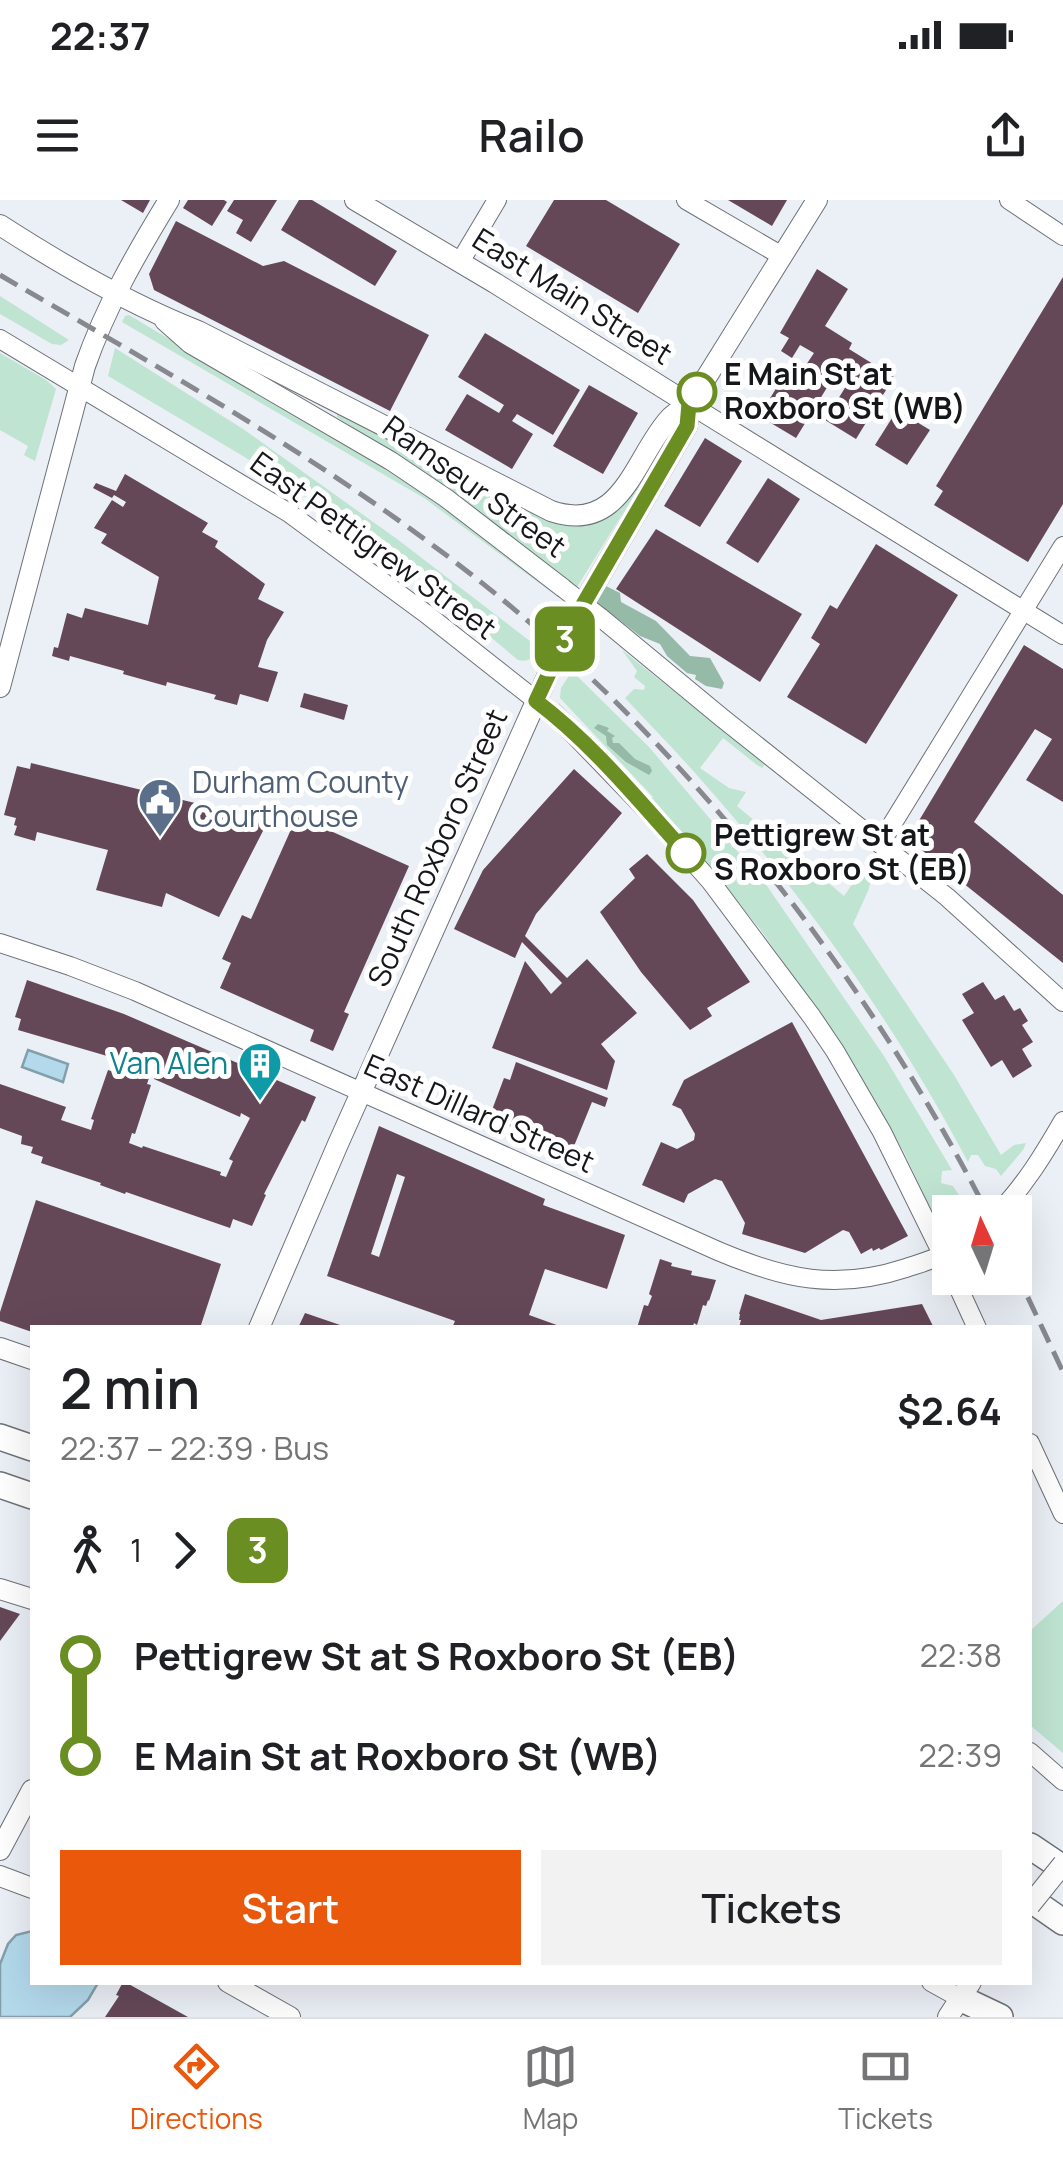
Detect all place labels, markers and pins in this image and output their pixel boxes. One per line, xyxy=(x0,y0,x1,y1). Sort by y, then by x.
place label: E Main St at Roxboro St (WB) xyxy=(724,353,966,428)
marker: E Main St at Roxboro St (WB) xyxy=(678,373,716,411)
place label: Durham County Courthouse xyxy=(192,761,409,836)
public building icon: Durham County Courthouse xyxy=(137,777,183,838)
place label: Pettigrew St at S Roxboro St (EB) xyxy=(714,814,970,889)
marker: Pettigrew St at S Roxboro St (EB) xyxy=(667,834,705,872)
building icon: Van Alen xyxy=(237,1041,283,1102)
place label: Van Alen xyxy=(110,1042,228,1083)

